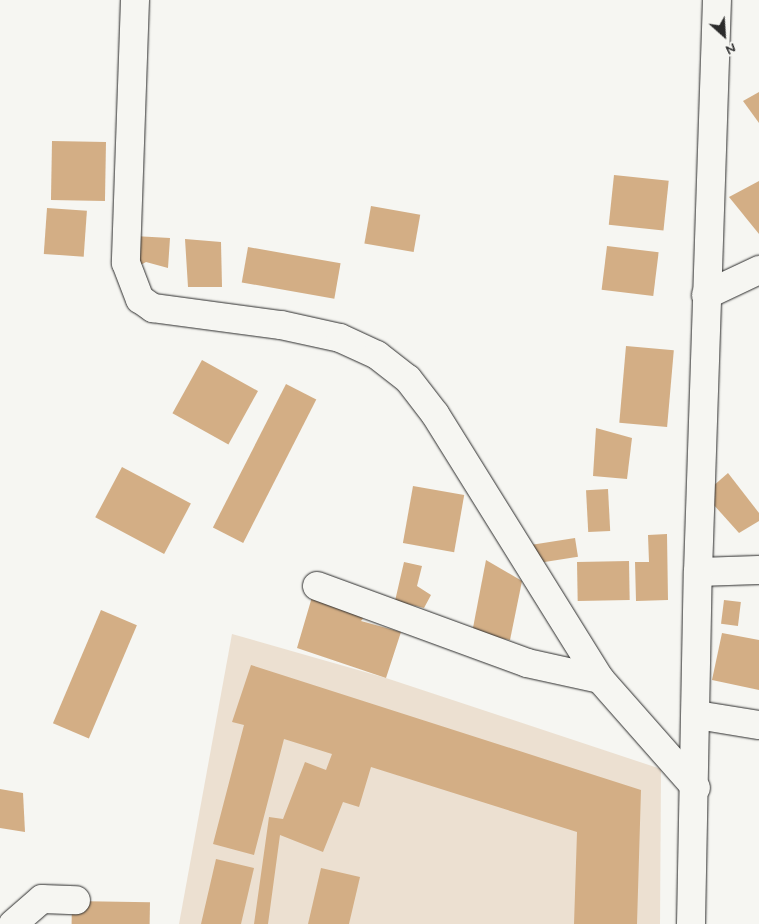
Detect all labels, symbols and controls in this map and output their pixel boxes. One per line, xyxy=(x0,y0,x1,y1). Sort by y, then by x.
north arrow xyxy=(699,10,749,60)
text: N xyxy=(722,38,739,59)

